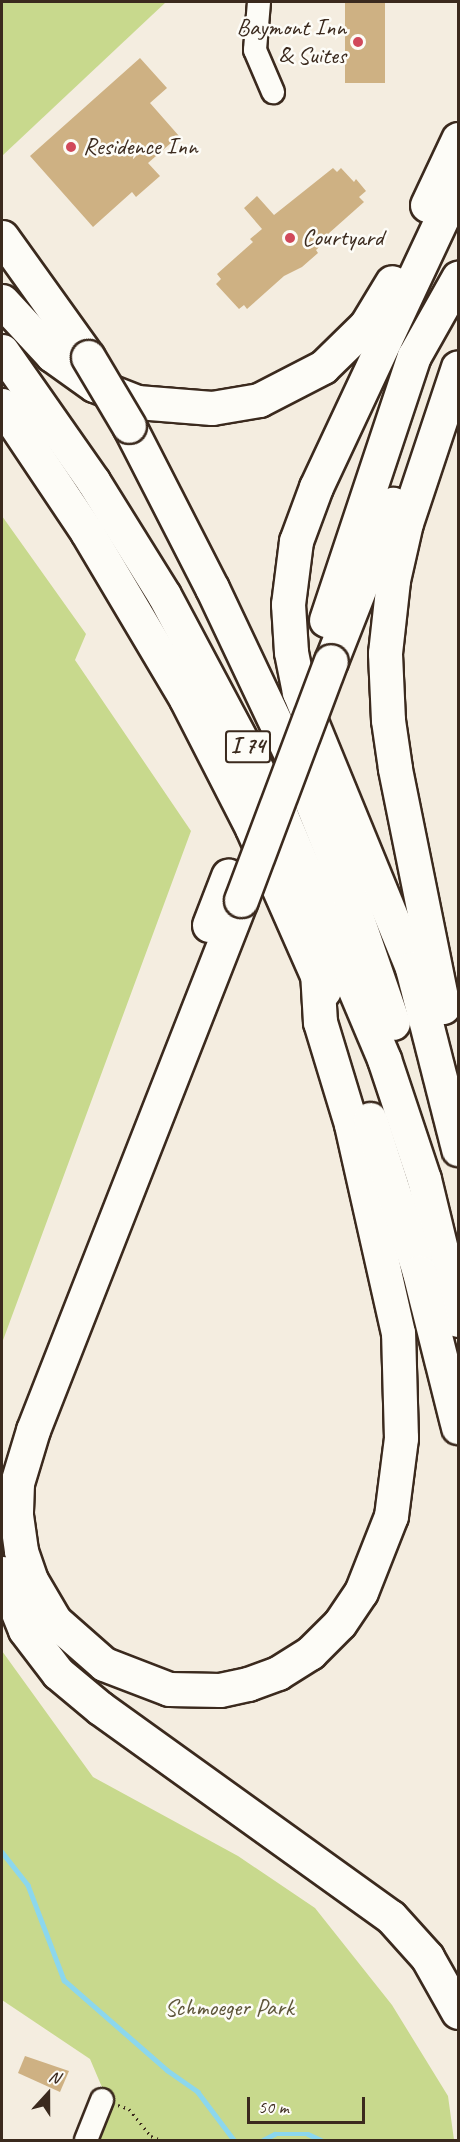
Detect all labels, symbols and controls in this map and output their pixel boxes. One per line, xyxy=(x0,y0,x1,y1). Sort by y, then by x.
place label: Baymont Inn & Suites xyxy=(237,14,346,70)
marker: Baymont Inn & Suites xyxy=(351,35,365,49)
place label: Residence Inn xyxy=(83,133,197,161)
marker: Residence Inn xyxy=(64,140,78,154)
place label: Courtyard xyxy=(302,224,383,252)
marker: Courtyard xyxy=(283,231,297,245)
road number: I 74 xyxy=(224,728,272,766)
park label: Schmoeger Park xyxy=(164,1994,294,2022)
north arrow xyxy=(18,2064,78,2124)
text: N xyxy=(46,2066,63,2088)
scale bar xyxy=(250,2085,368,2123)
text: 50 m xyxy=(258,2096,289,2118)

